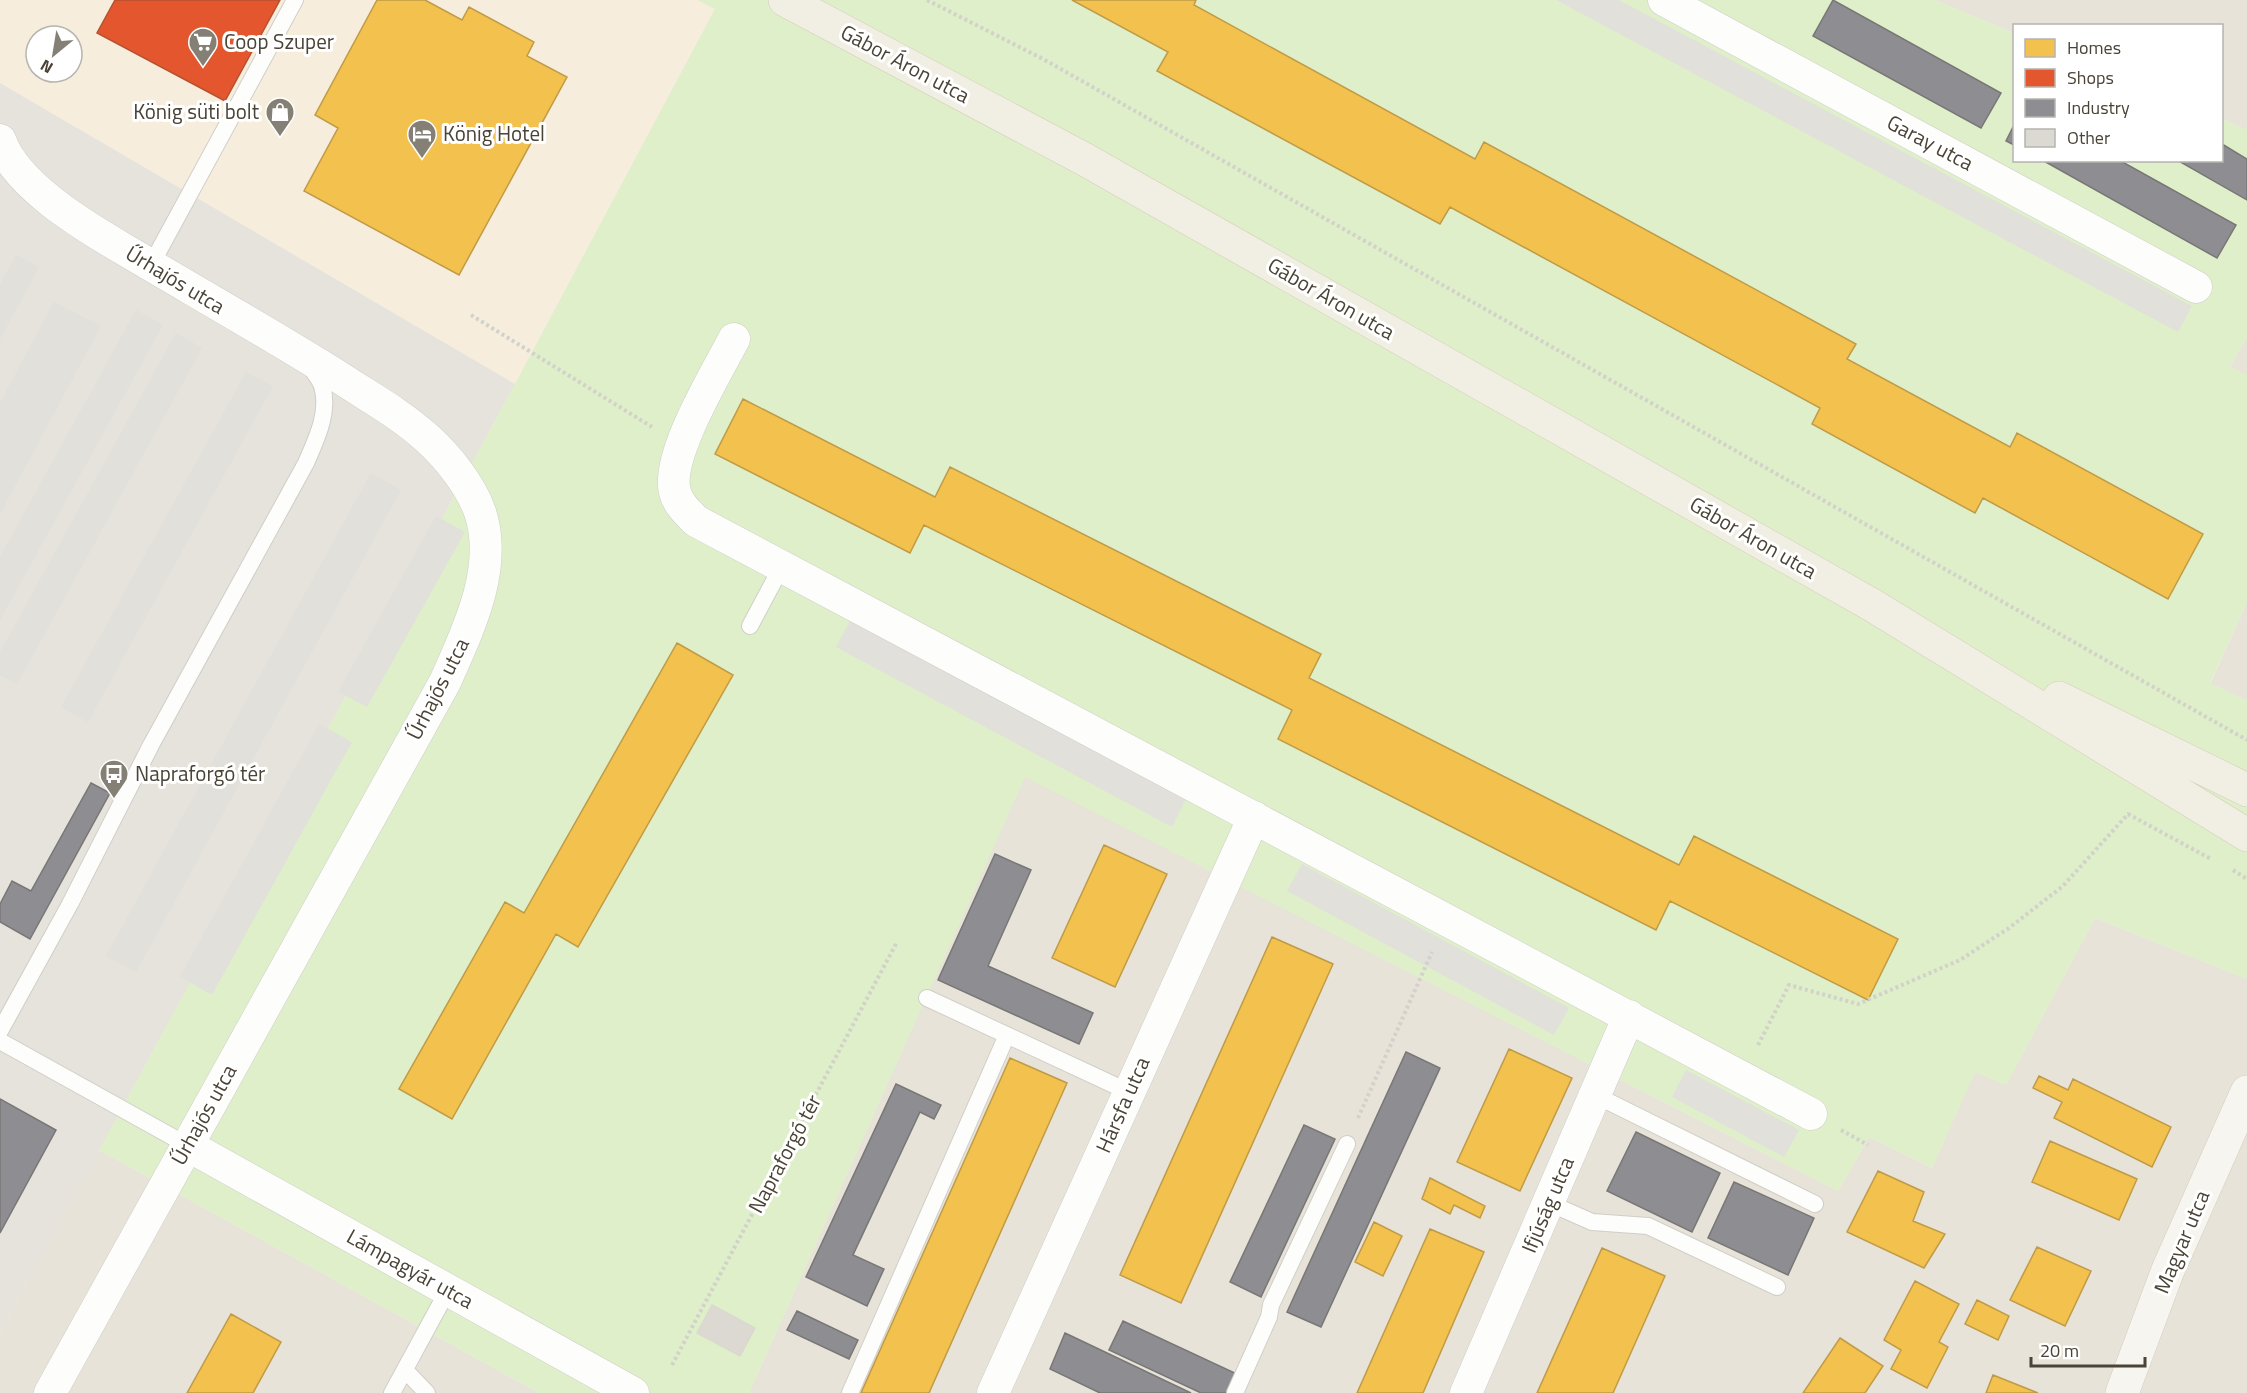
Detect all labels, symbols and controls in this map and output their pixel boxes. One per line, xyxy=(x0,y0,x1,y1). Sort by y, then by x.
street label: Gábor Áron utca xyxy=(835,16,976,111)
north arrow xyxy=(24,24,84,84)
legend xyxy=(2013,24,2223,162)
place label: Coop Szuper xyxy=(224,25,334,57)
supermarket icon: Coop Szuper xyxy=(187,26,219,68)
text: Homes xyxy=(2067,34,2121,61)
text: N xyxy=(36,54,57,80)
text: Shops xyxy=(2067,64,2114,91)
text: Industry xyxy=(2067,94,2130,121)
place label: König süti bolt xyxy=(133,95,260,127)
shop icon: König süti bolt xyxy=(264,96,296,138)
street label: Garay utca xyxy=(1881,106,1980,179)
place label: König Hotel xyxy=(443,117,545,149)
hotel icon: König Hotel xyxy=(406,118,438,160)
text: Other xyxy=(2067,124,2110,151)
street label: Űrhajós utca xyxy=(120,237,232,322)
street label: Gábor Áron utca xyxy=(1262,249,1402,348)
street label: Gábor Áron utca xyxy=(1684,488,1824,587)
street label: Űrhajós utca xyxy=(398,631,477,745)
place label: Napraforgó tér xyxy=(135,757,265,789)
bus stop icon: Napraforgó tér xyxy=(98,758,130,800)
street label: Hársfa utca xyxy=(1087,1051,1158,1158)
street label: Űrhajós utca xyxy=(162,1058,244,1171)
street label: Napraforgó tér xyxy=(739,1088,829,1219)
street label: Ifjúság utca xyxy=(1512,1151,1582,1258)
street label: Magyar utca xyxy=(2145,1185,2217,1298)
street label: Lámpagyár utca xyxy=(341,1220,480,1317)
scale bar xyxy=(2031,1330,2145,1368)
text: 20 m xyxy=(2040,1337,2079,1364)

